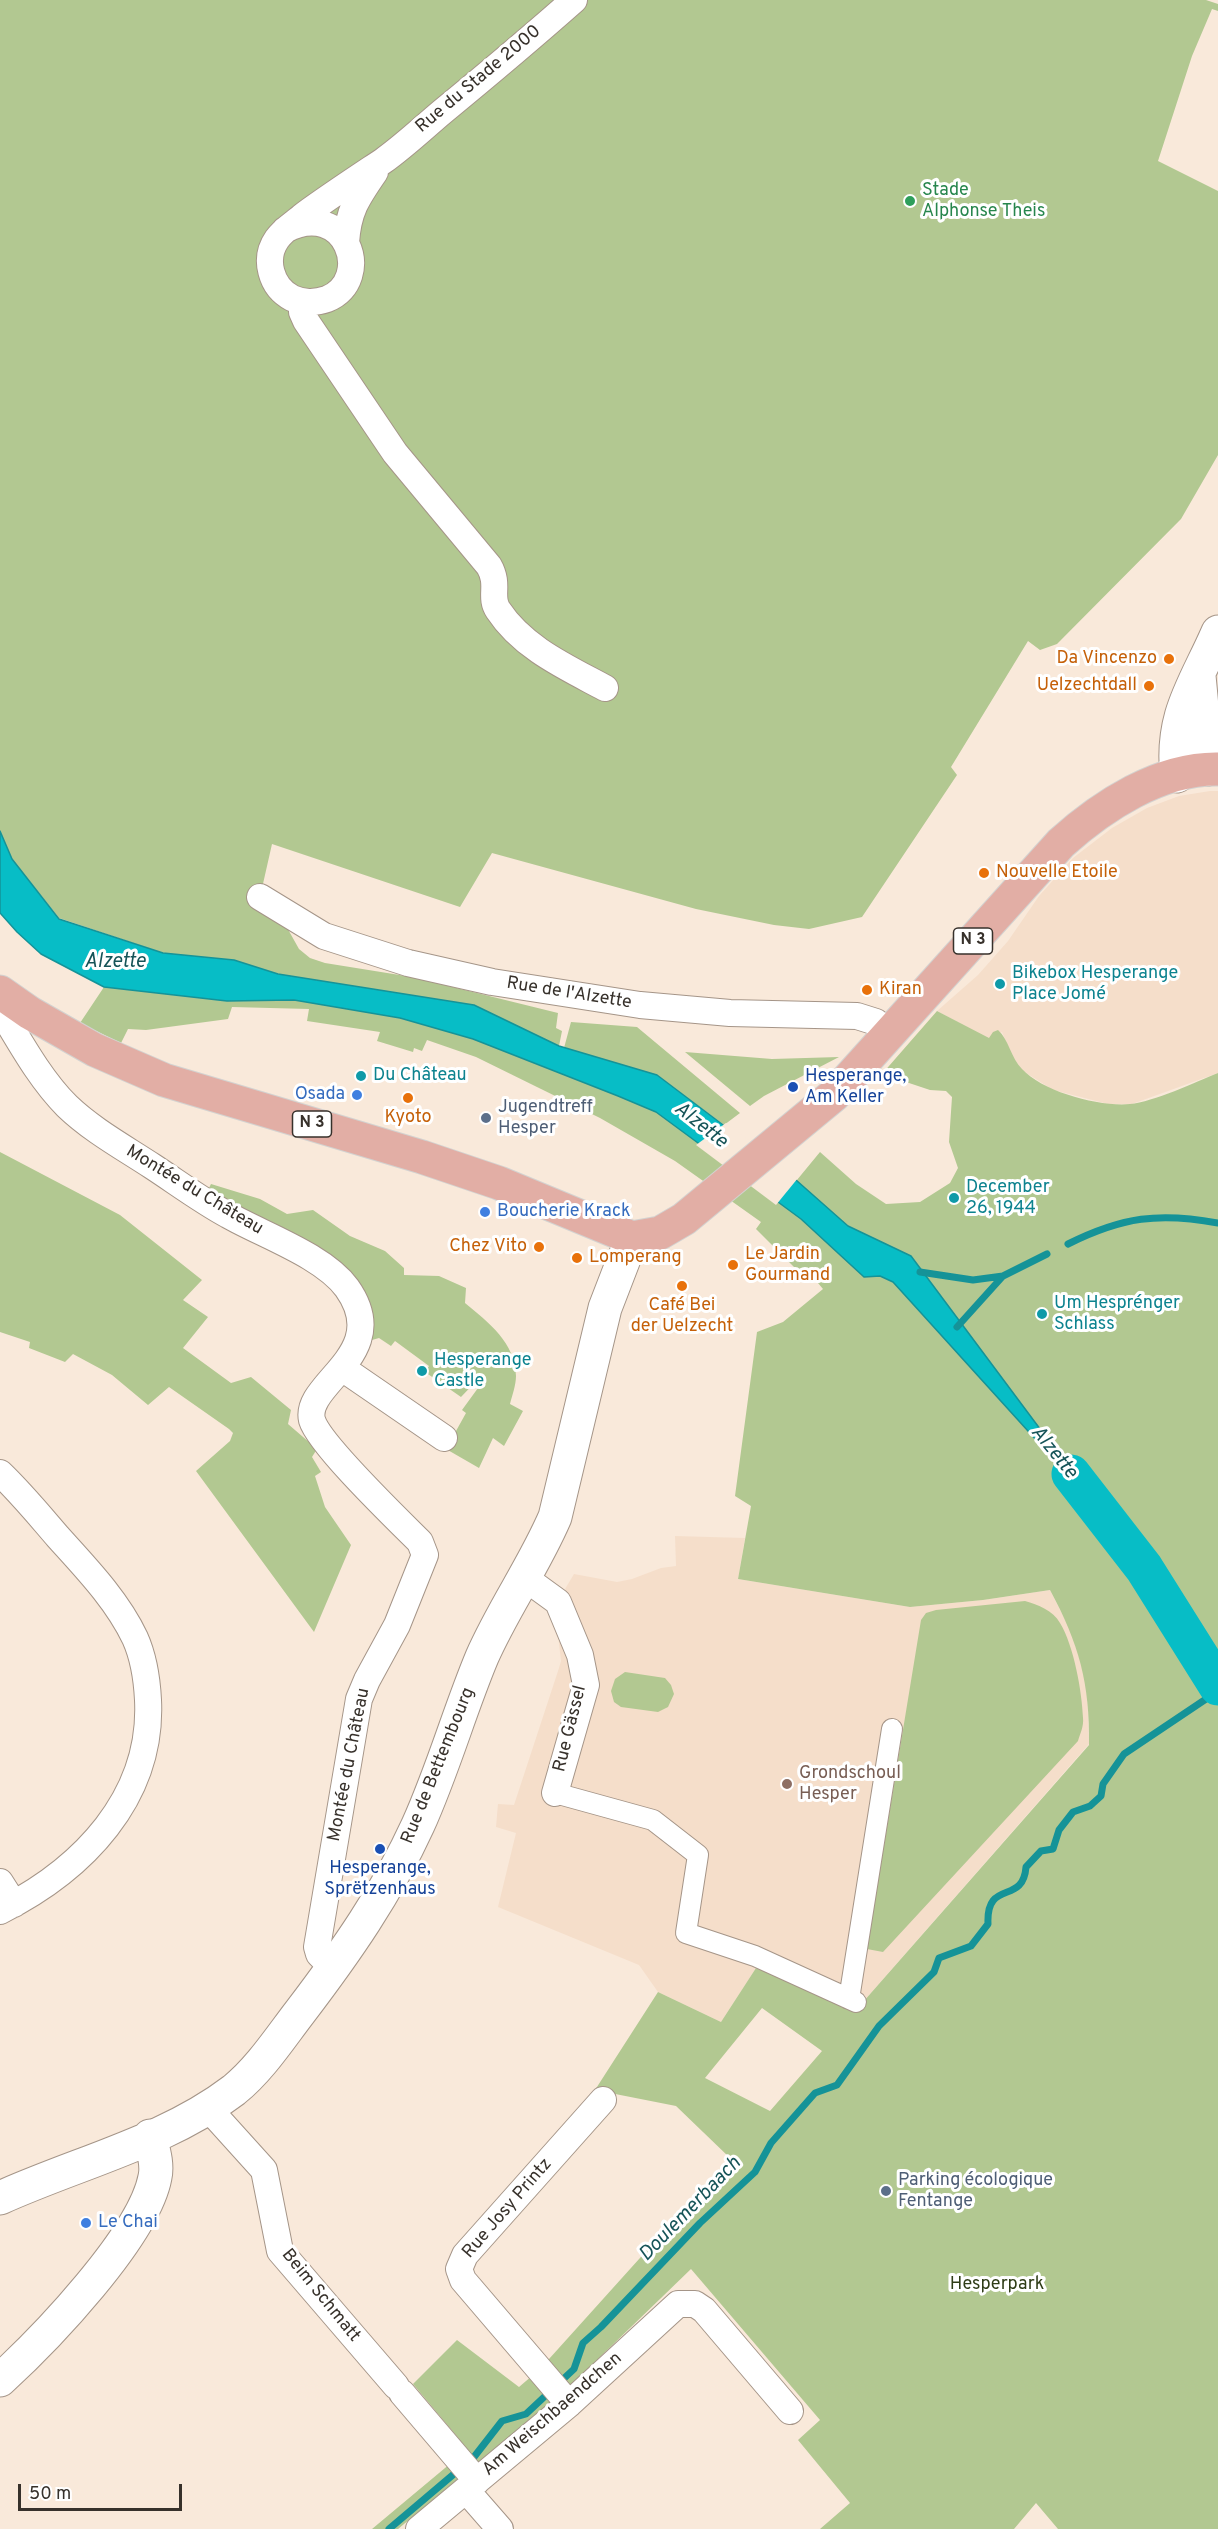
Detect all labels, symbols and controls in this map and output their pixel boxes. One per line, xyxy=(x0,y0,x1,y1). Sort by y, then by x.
street label: Rue du Stade 2000 xyxy=(412,21,546,139)
place label: Stade Alphonse Theis xyxy=(922,180,1045,222)
marker: Stade Alphonse Theis xyxy=(903,194,917,208)
place label: Da Vincenzo xyxy=(1057,648,1157,670)
marker: Da Vincenzo xyxy=(1162,652,1176,666)
place label: Uelzechtdall xyxy=(1037,675,1137,697)
marker: Uelzechtdall xyxy=(1142,679,1156,693)
place label: Nouvelle Etoile xyxy=(996,862,1118,884)
marker: Nouvelle Etoile xyxy=(977,866,991,880)
road number: N 3 xyxy=(954,928,992,954)
water label: Alzette xyxy=(84,951,146,975)
place label: Bikebox Hesperange Place Jomé xyxy=(1012,963,1178,1006)
street label: Rue de l'Alzette xyxy=(505,973,633,1015)
marker: Bikebox Hesperange Place Jomé xyxy=(993,977,1007,991)
place label: Kiran xyxy=(879,979,922,1001)
marker: Kiran xyxy=(860,983,874,997)
place label: Du Château xyxy=(373,1065,467,1087)
place label: Hesperange, Am Keller xyxy=(805,1066,906,1108)
marker: Du Château xyxy=(354,1069,368,1083)
marker: Hesperange, Am Keller xyxy=(786,1080,800,1094)
place label: Osada xyxy=(295,1084,345,1106)
marker: Osada xyxy=(350,1088,364,1102)
marker: Kyoto xyxy=(401,1091,415,1105)
place label: Jugendtreff Hesper xyxy=(498,1097,593,1140)
water label: Alzette xyxy=(668,1098,732,1154)
place label: Kyoto xyxy=(384,1107,432,1129)
road number: N 3 xyxy=(292,1111,332,1137)
marker: Jugendtreff Hesper xyxy=(479,1111,493,1125)
street label: Montée du Château xyxy=(122,1142,266,1240)
place label: December 26, 1944 xyxy=(966,1177,1050,1220)
marker: December 26, 1944 xyxy=(947,1191,961,1205)
place label: Boucherie Krack xyxy=(497,1201,631,1223)
marker: Boucherie Krack xyxy=(478,1205,492,1219)
place label: Chez Vito xyxy=(449,1236,527,1258)
marker: Chez Vito xyxy=(532,1240,546,1254)
place label: Le Jardin Gourmand xyxy=(745,1244,830,1286)
place label: Lomperang xyxy=(589,1247,682,1269)
marker: Lomperang xyxy=(570,1251,584,1265)
marker: Le Jardin Gourmand xyxy=(726,1258,740,1272)
marker: Café Bei der Uelzecht xyxy=(675,1279,689,1293)
place label: Um Hesprénger Schlass xyxy=(1054,1293,1180,1336)
place label: Café Bei der Uelzecht xyxy=(631,1295,733,1338)
marker: Um Hesprénger Schlass xyxy=(1035,1307,1049,1321)
place label: Hesperange Castle xyxy=(434,1350,531,1392)
marker: Hesperange Castle xyxy=(415,1364,429,1378)
water label: Alzette xyxy=(1024,1422,1082,1484)
street label: Rue Gässel xyxy=(550,1683,592,1775)
street label: Rue de Bettembourg xyxy=(398,1685,480,1847)
street label: Montée du Château xyxy=(325,1686,375,1844)
place label: Grondschoul Hesper xyxy=(799,1763,901,1806)
marker: Grondschoul Hesper xyxy=(780,1777,794,1791)
marker: Hesperange, Sprëtzenhaus xyxy=(373,1842,387,1856)
place label: Hesperange, Sprëtzenhaus xyxy=(324,1858,436,1900)
water label: Doulemerbaach xyxy=(635,2153,747,2267)
street label: Rue Josy Printz xyxy=(459,2155,557,2263)
place label: Parking écologique Fentange xyxy=(898,2170,1053,2212)
marker: Parking écologique Fentange xyxy=(879,2184,893,2198)
place label: Le Chai xyxy=(98,2212,158,2234)
marker: Le Chai xyxy=(79,2216,93,2230)
street label: Beim Schmatt xyxy=(276,2245,364,2347)
park label: Hesperpark xyxy=(950,2274,1044,2296)
street label: Am Weischbaendchen xyxy=(479,2348,627,2482)
scale bar xyxy=(21,2472,184,2510)
text: 50 m xyxy=(29,2483,71,2506)

